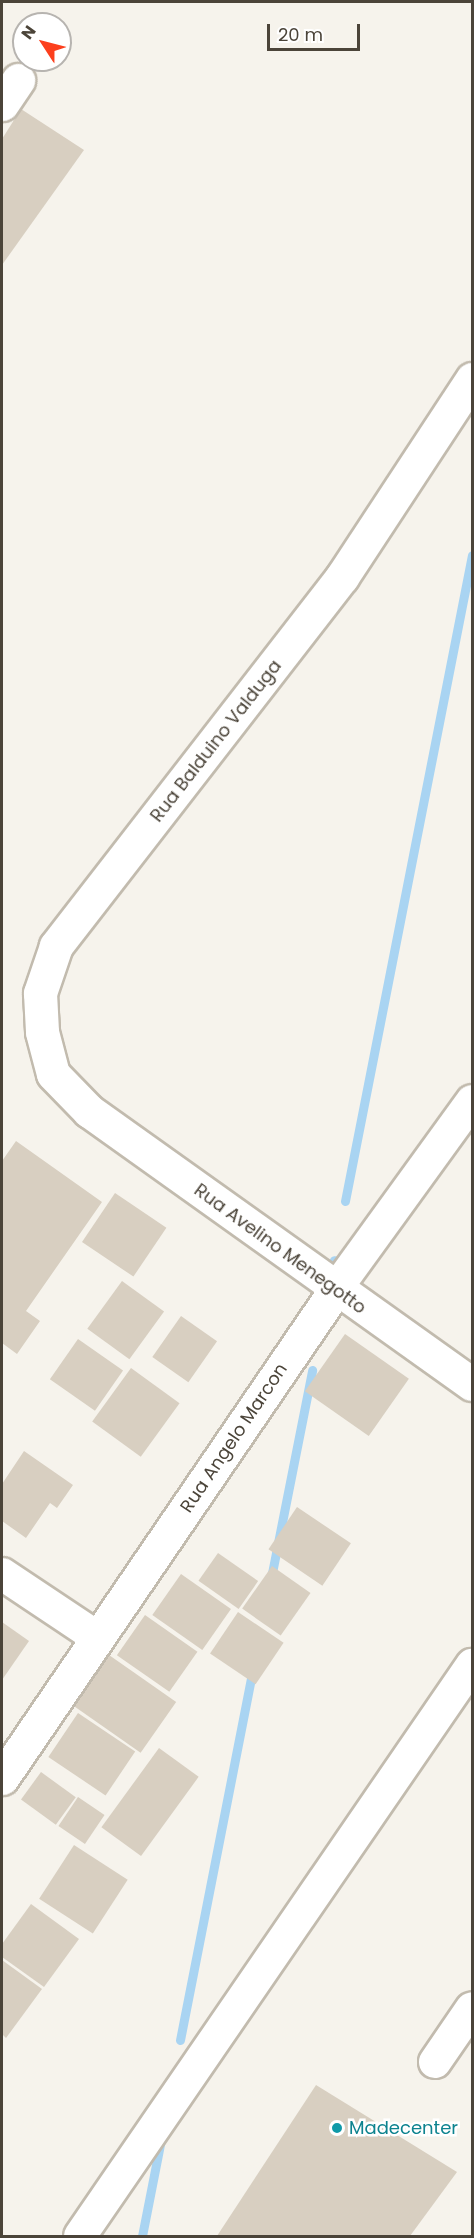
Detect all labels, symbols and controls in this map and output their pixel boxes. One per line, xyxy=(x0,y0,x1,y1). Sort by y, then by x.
north arrow xyxy=(12,12,72,72)
scale bar xyxy=(270,12,363,50)
text: N xyxy=(16,21,41,44)
text: 20 m xyxy=(278,22,323,47)
street label: Rua Balduino Valduga xyxy=(146,656,286,826)
street label: Rua Avelino Menegotto xyxy=(190,1179,370,1319)
street label: Rua Angelo Marcon xyxy=(176,1359,292,1517)
place label: Madecenter xyxy=(349,2117,458,2139)
marker: Madecenter xyxy=(330,2121,344,2135)

